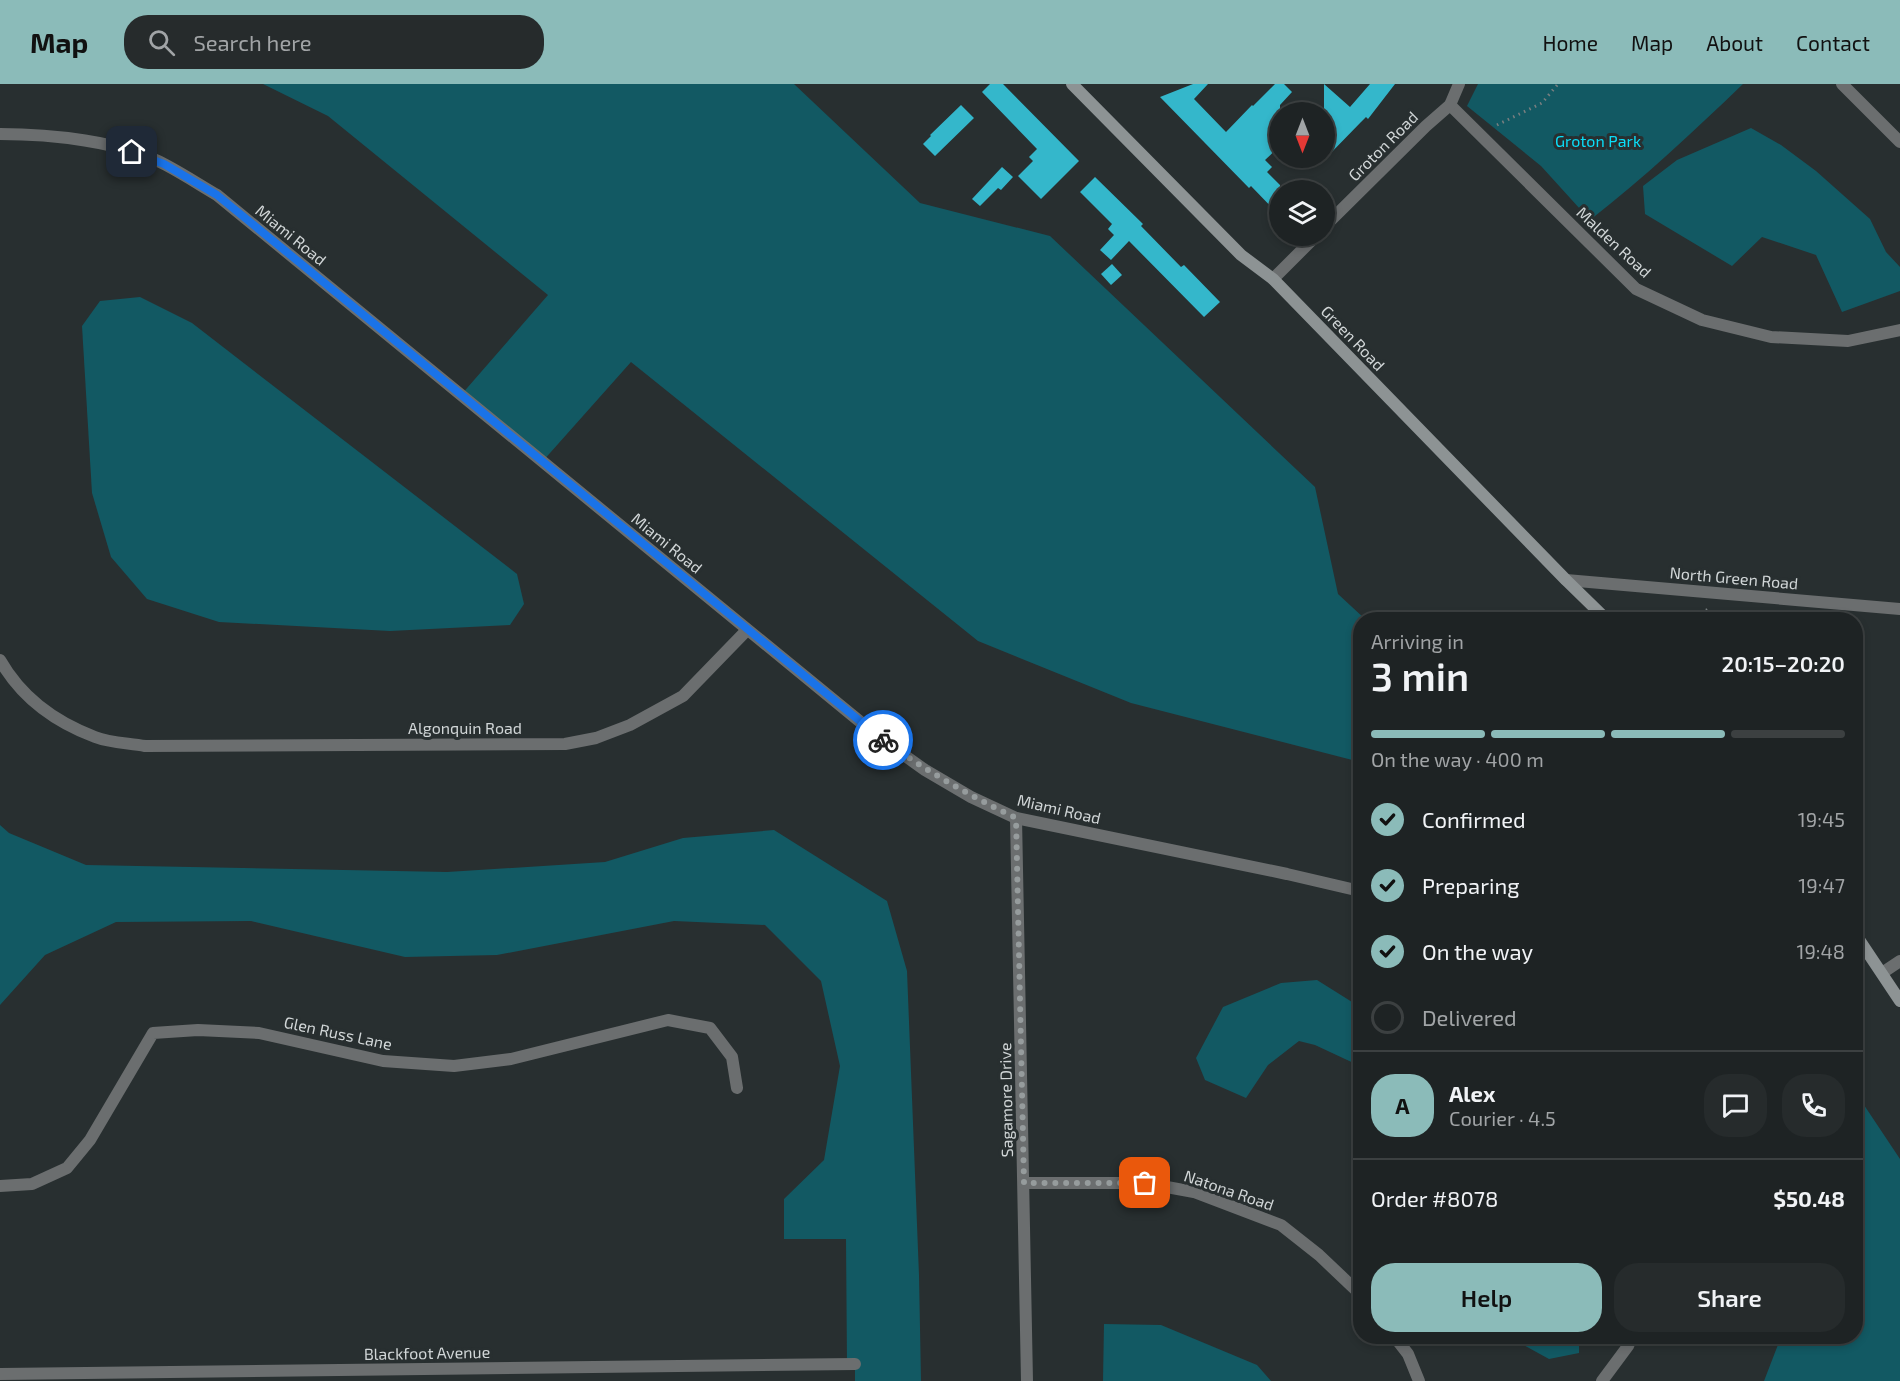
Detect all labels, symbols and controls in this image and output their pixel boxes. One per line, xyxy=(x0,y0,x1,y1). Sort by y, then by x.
search box xyxy=(124,15,544,69)
text: Map xyxy=(30,25,88,59)
icon: search xyxy=(145,26,178,59)
text: Search here xyxy=(193,29,312,55)
text: Home xyxy=(1542,30,1598,55)
text: Map xyxy=(1631,30,1673,55)
text: About xyxy=(1706,30,1763,55)
text: Contact xyxy=(1796,30,1870,55)
north arrow xyxy=(1269,102,1335,168)
map controls xyxy=(1269,102,1335,246)
street label: Groton Road xyxy=(1344,107,1421,184)
pin xyxy=(106,126,157,177)
park label: Groton Park xyxy=(1555,131,1641,150)
icon: home xyxy=(115,135,148,168)
button: layers xyxy=(1269,180,1335,246)
street label: Miami Road xyxy=(252,200,330,269)
street label: Malden Road xyxy=(1573,202,1656,281)
street label: Green Road xyxy=(1318,301,1389,374)
street label: Miami Road xyxy=(628,508,706,577)
street label: North Green Road xyxy=(1669,562,1799,593)
text: Arriving in xyxy=(1371,629,1464,653)
text: 20:15–20:20 xyxy=(1722,650,1845,676)
text: 3 min xyxy=(1371,652,1469,699)
courier xyxy=(853,710,913,770)
street label: Algonquin Road xyxy=(408,718,522,737)
icon: bike xyxy=(867,724,900,757)
text: On the way · 400 m xyxy=(1371,747,1544,771)
street label: Miami Road xyxy=(1015,790,1103,827)
icon: check xyxy=(1371,803,1404,836)
text: Confirmed xyxy=(1422,806,1526,832)
text: 19:45 xyxy=(1798,807,1845,831)
icon: check xyxy=(1371,869,1404,902)
text: Preparing xyxy=(1422,872,1520,898)
text: 19:47 xyxy=(1798,873,1845,897)
icon: check xyxy=(1371,935,1404,968)
text: On the way xyxy=(1422,938,1533,964)
text: 19:48 xyxy=(1796,939,1845,963)
text: Delivered xyxy=(1422,1004,1517,1030)
street label: Glen Russ Lane xyxy=(282,1012,394,1053)
street label: Sagamore Drive xyxy=(995,1042,1016,1158)
button: chat xyxy=(1704,1074,1767,1137)
button: phone xyxy=(1782,1074,1845,1137)
text: Alex xyxy=(1449,1080,1495,1106)
text: A xyxy=(1395,1092,1410,1118)
text: Courier · 4.5 xyxy=(1449,1106,1556,1130)
pin xyxy=(1119,1157,1170,1208)
street label: Natona Road xyxy=(1182,1165,1277,1214)
icon: bag xyxy=(1128,1166,1161,1199)
text: Order #8078 xyxy=(1371,1185,1498,1211)
text: $50.48 xyxy=(1773,1185,1845,1211)
button: Help xyxy=(1371,1263,1602,1332)
button: Share xyxy=(1614,1263,1845,1332)
street label: Blackfoot Avenue xyxy=(364,1342,490,1363)

